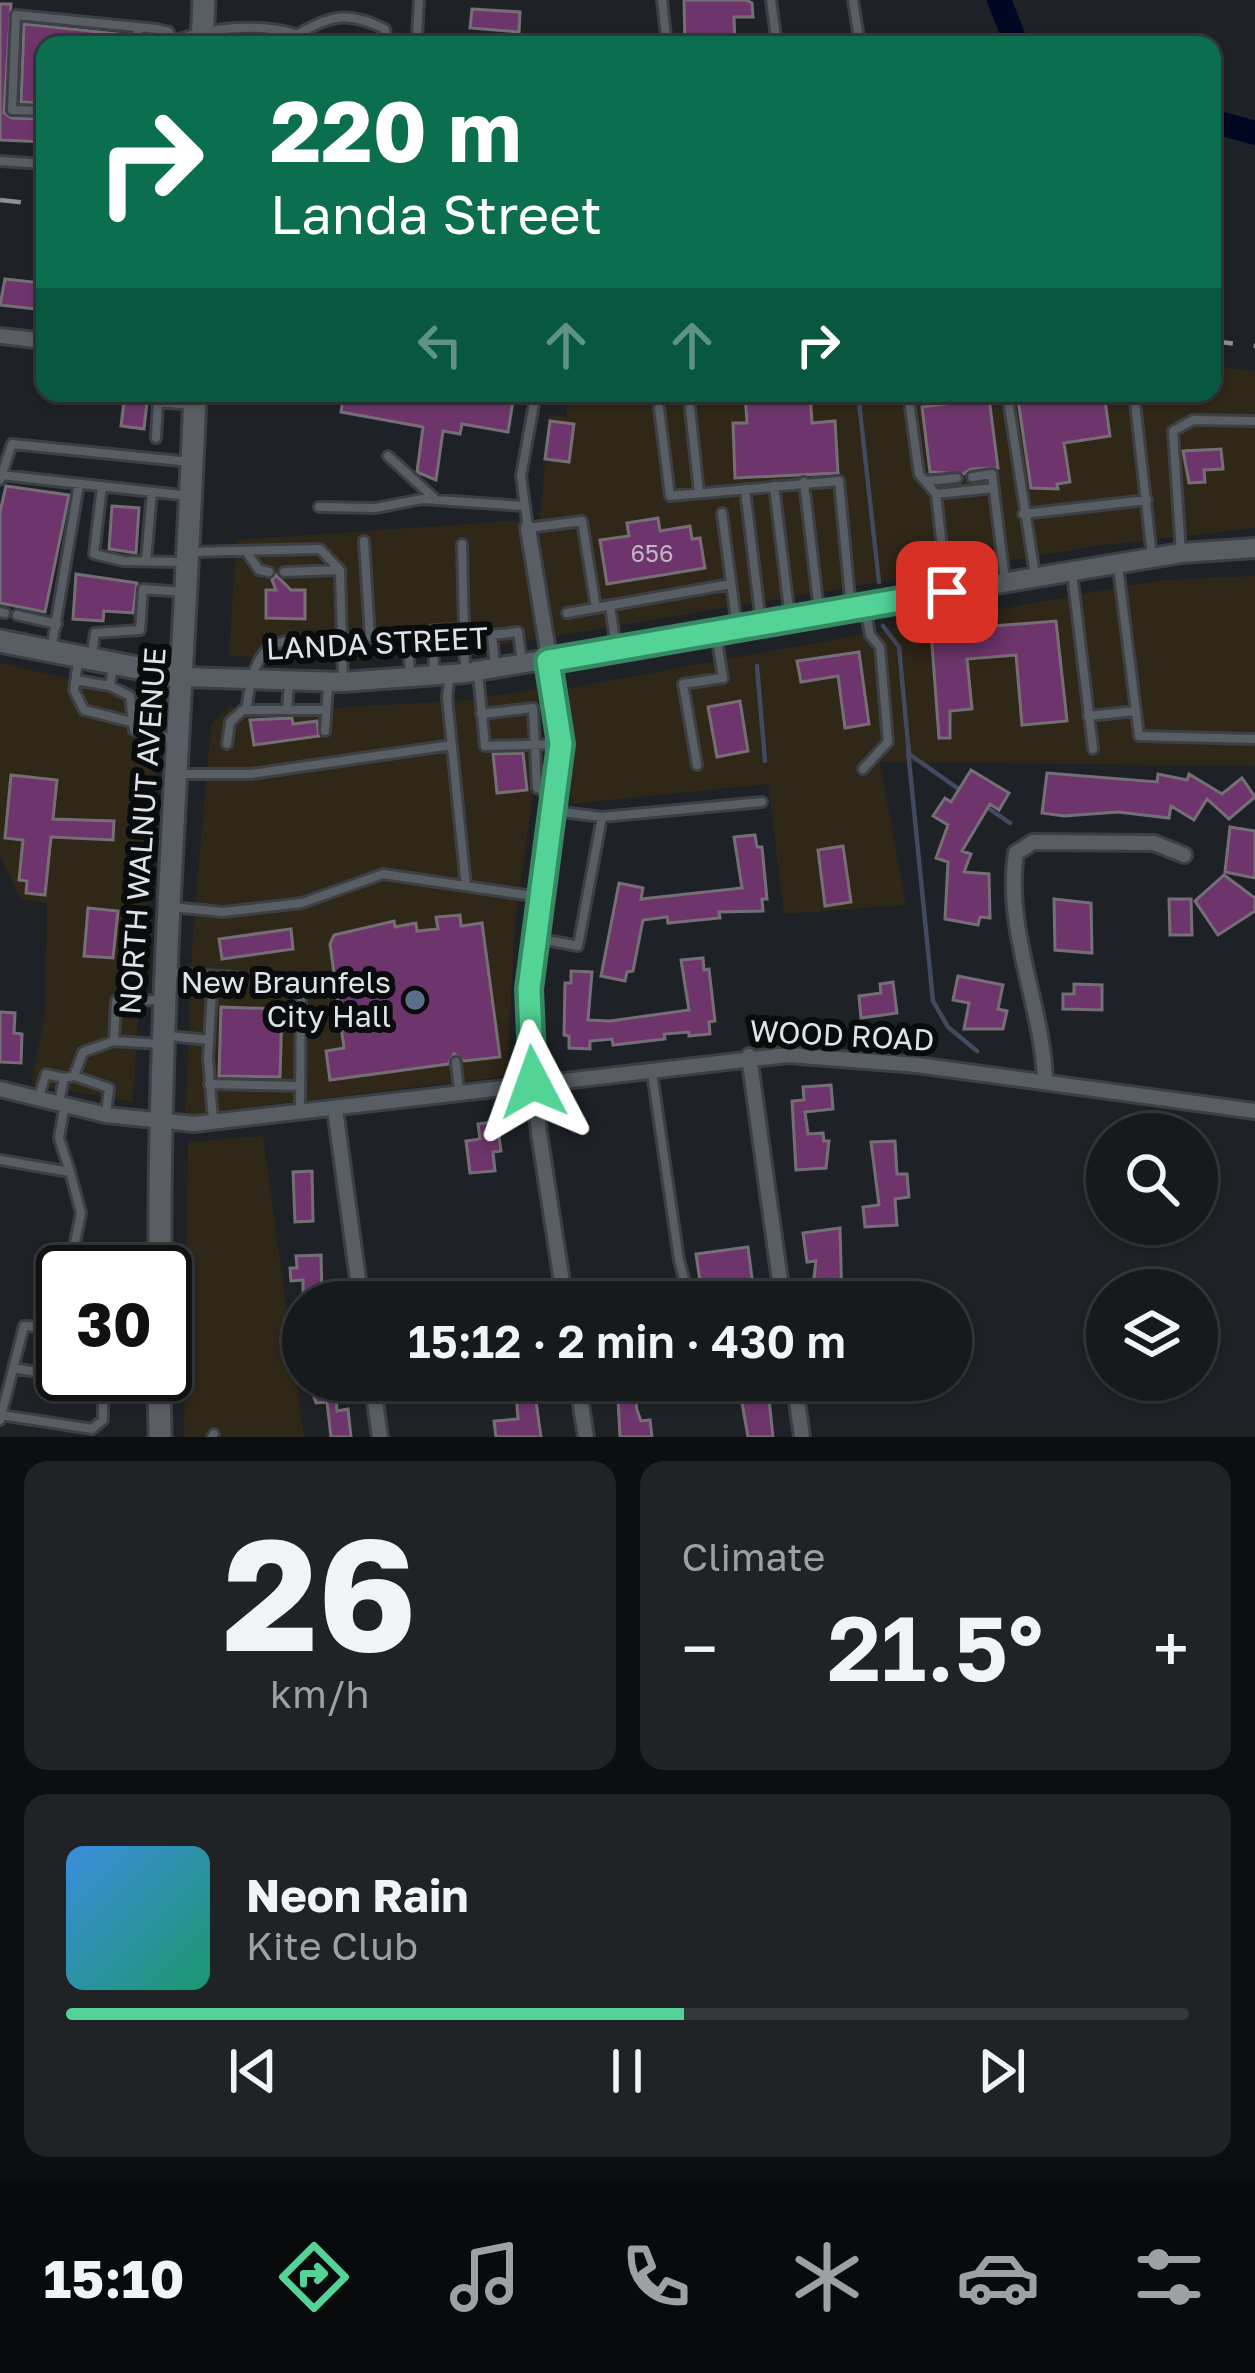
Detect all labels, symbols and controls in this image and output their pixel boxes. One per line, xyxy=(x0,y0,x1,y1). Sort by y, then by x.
text: 220 m xyxy=(270,80,522,180)
icon: right xyxy=(72,84,228,240)
text: Landa Street xyxy=(270,181,602,246)
icon: left xyxy=(407,312,473,378)
icon: ahead xyxy=(533,312,599,378)
icon: ahead xyxy=(659,312,725,378)
icon: right xyxy=(785,312,851,378)
house number: 656 xyxy=(631,538,673,567)
pin xyxy=(896,541,998,643)
icon: arrive xyxy=(914,559,980,625)
street label: LANDA STREET xyxy=(265,619,489,667)
street label: NORTH WALNUT AVENUE xyxy=(111,646,173,1016)
place label: New Braunfels City Hall xyxy=(181,964,391,1034)
marker: New Braunfels City Hall xyxy=(402,987,428,1013)
street label: WOOD ROAD xyxy=(749,1012,935,1058)
position arrow xyxy=(470,1019,596,1145)
map controls xyxy=(1086,1113,1218,1401)
button: search xyxy=(1086,1113,1218,1245)
speed limit sign: 30 xyxy=(36,1245,192,1401)
button: layers xyxy=(1086,1269,1218,1401)
text: 15:12 · 2 min · 430 m xyxy=(408,1314,846,1368)
text: 26 xyxy=(223,1498,417,1685)
text: Climate xyxy=(682,1533,825,1580)
text: 21.5° xyxy=(827,1593,1043,1701)
text: − xyxy=(682,1608,718,1688)
text: + xyxy=(1153,1608,1189,1688)
text: km/h xyxy=(270,1670,369,1717)
text: Neon Rain xyxy=(246,1868,469,1922)
text: Kite Club xyxy=(246,1922,418,1969)
icon: previous xyxy=(220,2038,286,2104)
icon: pause xyxy=(594,2038,660,2104)
icon: next xyxy=(969,2038,1035,2104)
icon: directions xyxy=(272,2235,356,2319)
icon: music xyxy=(443,2235,527,2319)
icon: phone xyxy=(614,2235,698,2319)
icon: climate xyxy=(785,2235,869,2319)
icon: car xyxy=(956,2235,1040,2319)
icon: filters xyxy=(1127,2235,1211,2319)
text: 15:10 xyxy=(44,2245,185,2310)

